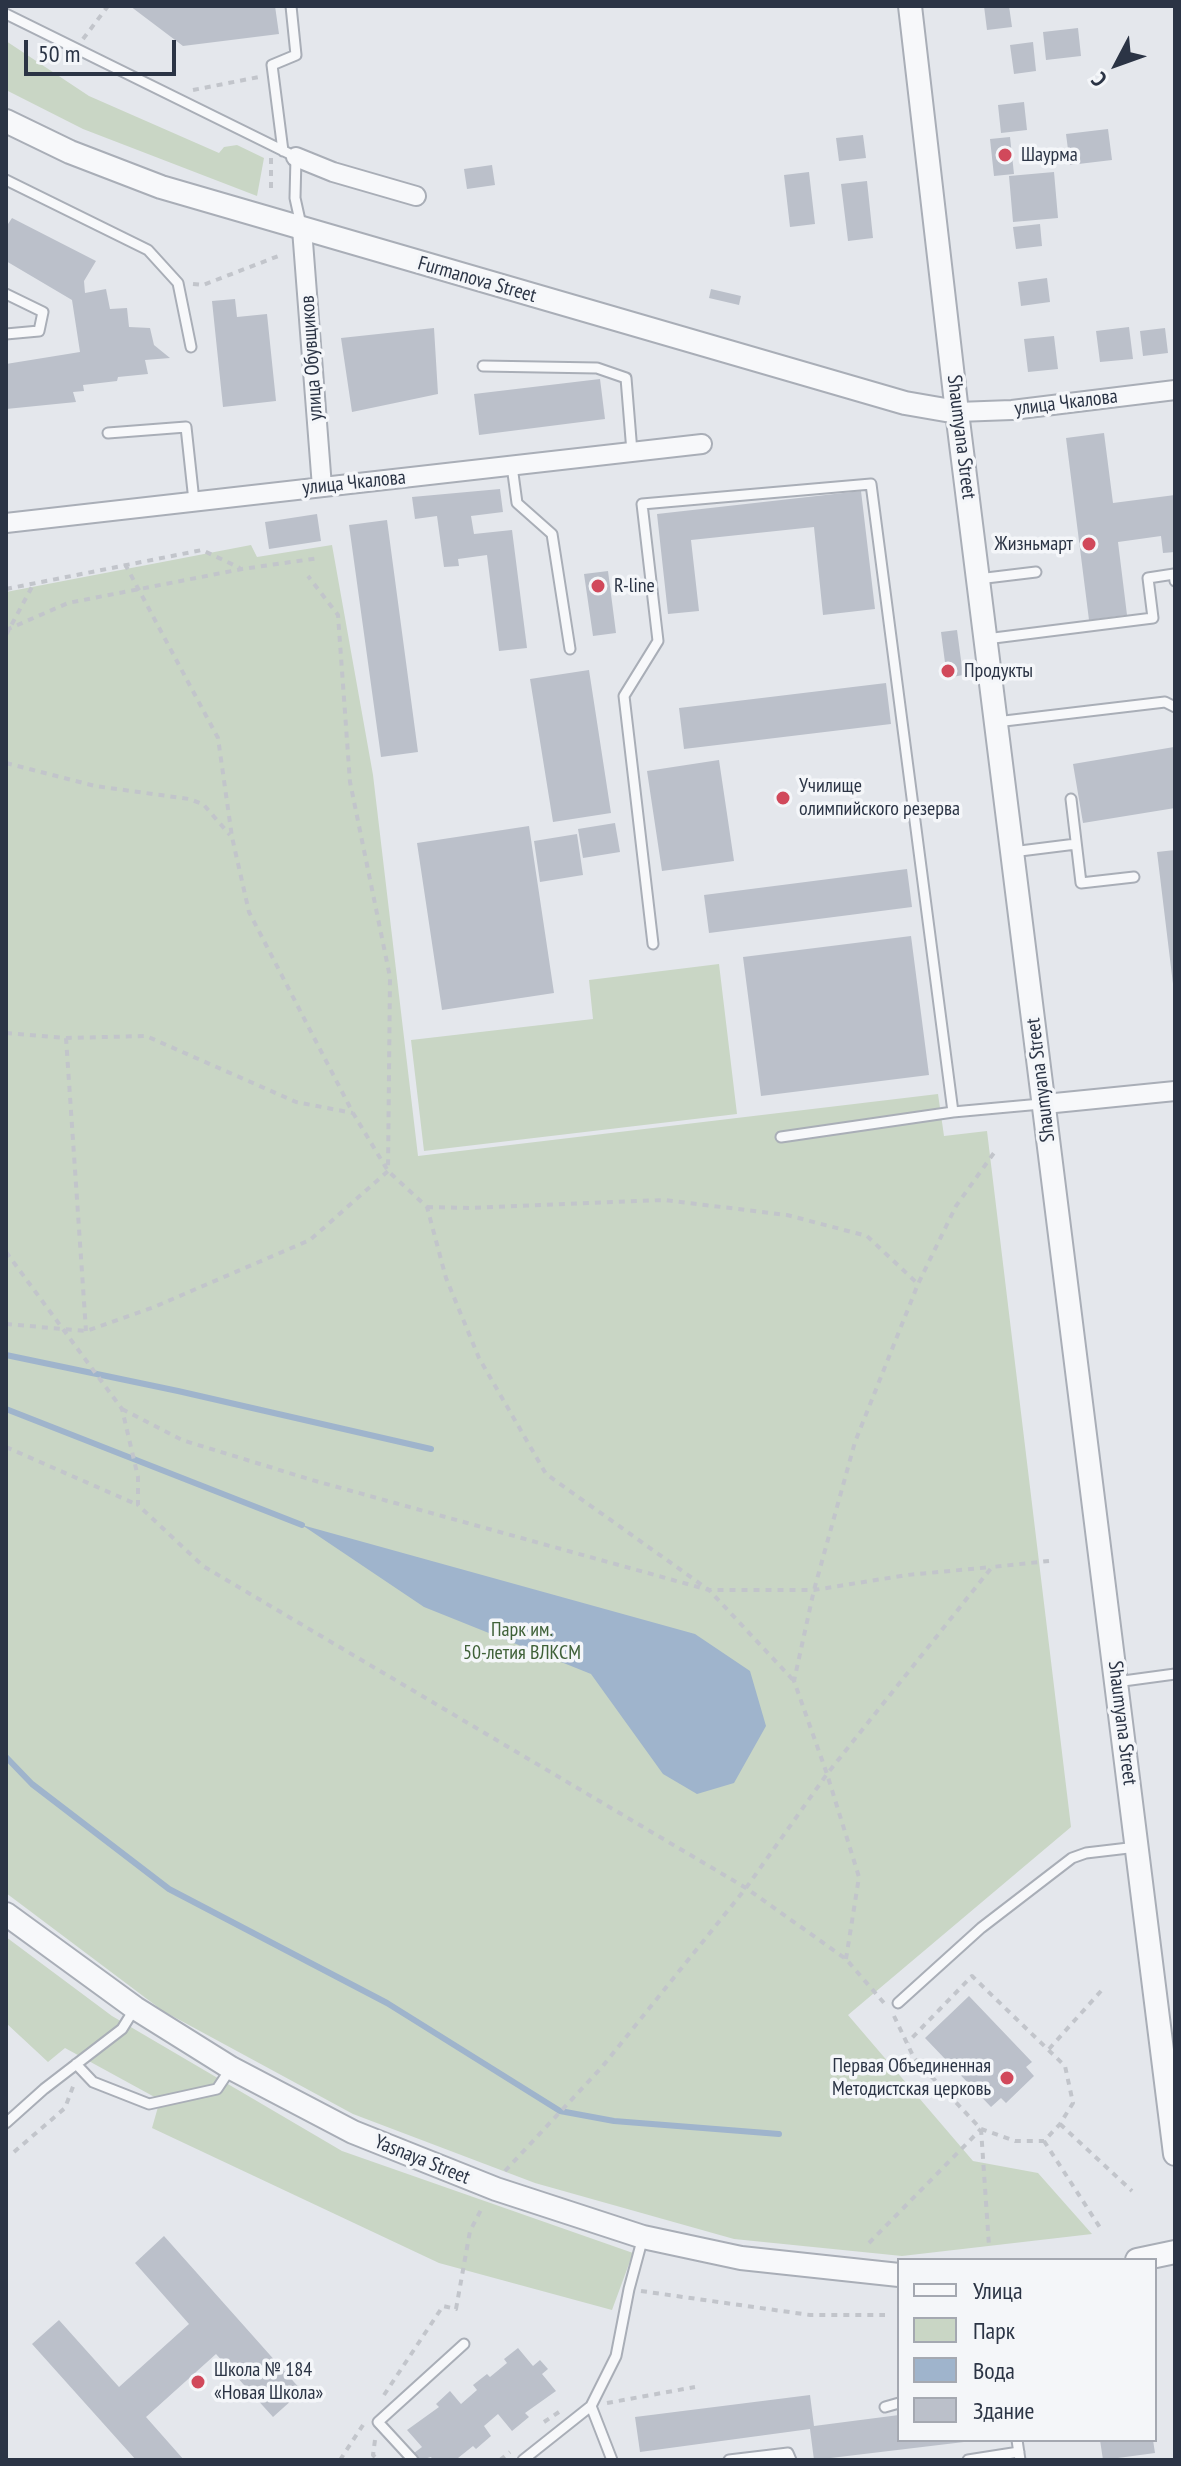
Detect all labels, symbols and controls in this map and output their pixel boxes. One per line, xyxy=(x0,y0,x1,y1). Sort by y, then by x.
scale bar xyxy=(28,24,180,74)
north arrow xyxy=(1077,24,1157,104)
text: 50 m xyxy=(38,38,80,69)
text: С xyxy=(1085,67,1113,93)
place label: Шаурма xyxy=(1021,143,1078,167)
marker: Шаурма xyxy=(996,146,1014,164)
street label: Furmanova Street xyxy=(415,252,539,308)
street label: улица Обувщиков xyxy=(296,295,328,421)
street label: Shaumyana Street xyxy=(941,374,981,500)
street label: улица Чкалова xyxy=(1013,385,1119,421)
street label: улица Чкалова xyxy=(301,466,407,500)
place label: Жизньмарт xyxy=(995,532,1073,556)
marker: Жизньмарт xyxy=(1080,535,1098,553)
place label: R-line xyxy=(614,574,655,598)
marker: R-line xyxy=(589,577,607,595)
place label: Продукты xyxy=(964,659,1033,683)
marker: Продукты xyxy=(939,662,957,680)
place label: Училище олимпийского резерва xyxy=(799,774,960,821)
marker: Училище олимпийского резерва xyxy=(774,789,792,807)
street label: Shaumyana Street xyxy=(1021,1017,1061,1143)
park label: Парк им. 50-летия ВЛКСМ xyxy=(463,1618,581,1665)
street label: Shaumyana Street xyxy=(1102,1660,1142,1786)
place label: Первая Объединенная Методистская церковь xyxy=(832,2054,991,2101)
marker: Первая Объединенная Методистская церковь xyxy=(998,2069,1016,2087)
street label: Yasnaya Street xyxy=(371,2130,473,2190)
legend xyxy=(897,2258,1157,2442)
text: Улица xyxy=(973,2275,1023,2306)
text: Парк xyxy=(973,2315,1015,2346)
text: Вода xyxy=(973,2355,1015,2386)
place label: Школа № 184 «Новая Школа» xyxy=(214,2358,323,2405)
marker: Школа № 184 «Новая Школа» xyxy=(189,2373,207,2391)
text: Здание xyxy=(973,2395,1034,2426)

